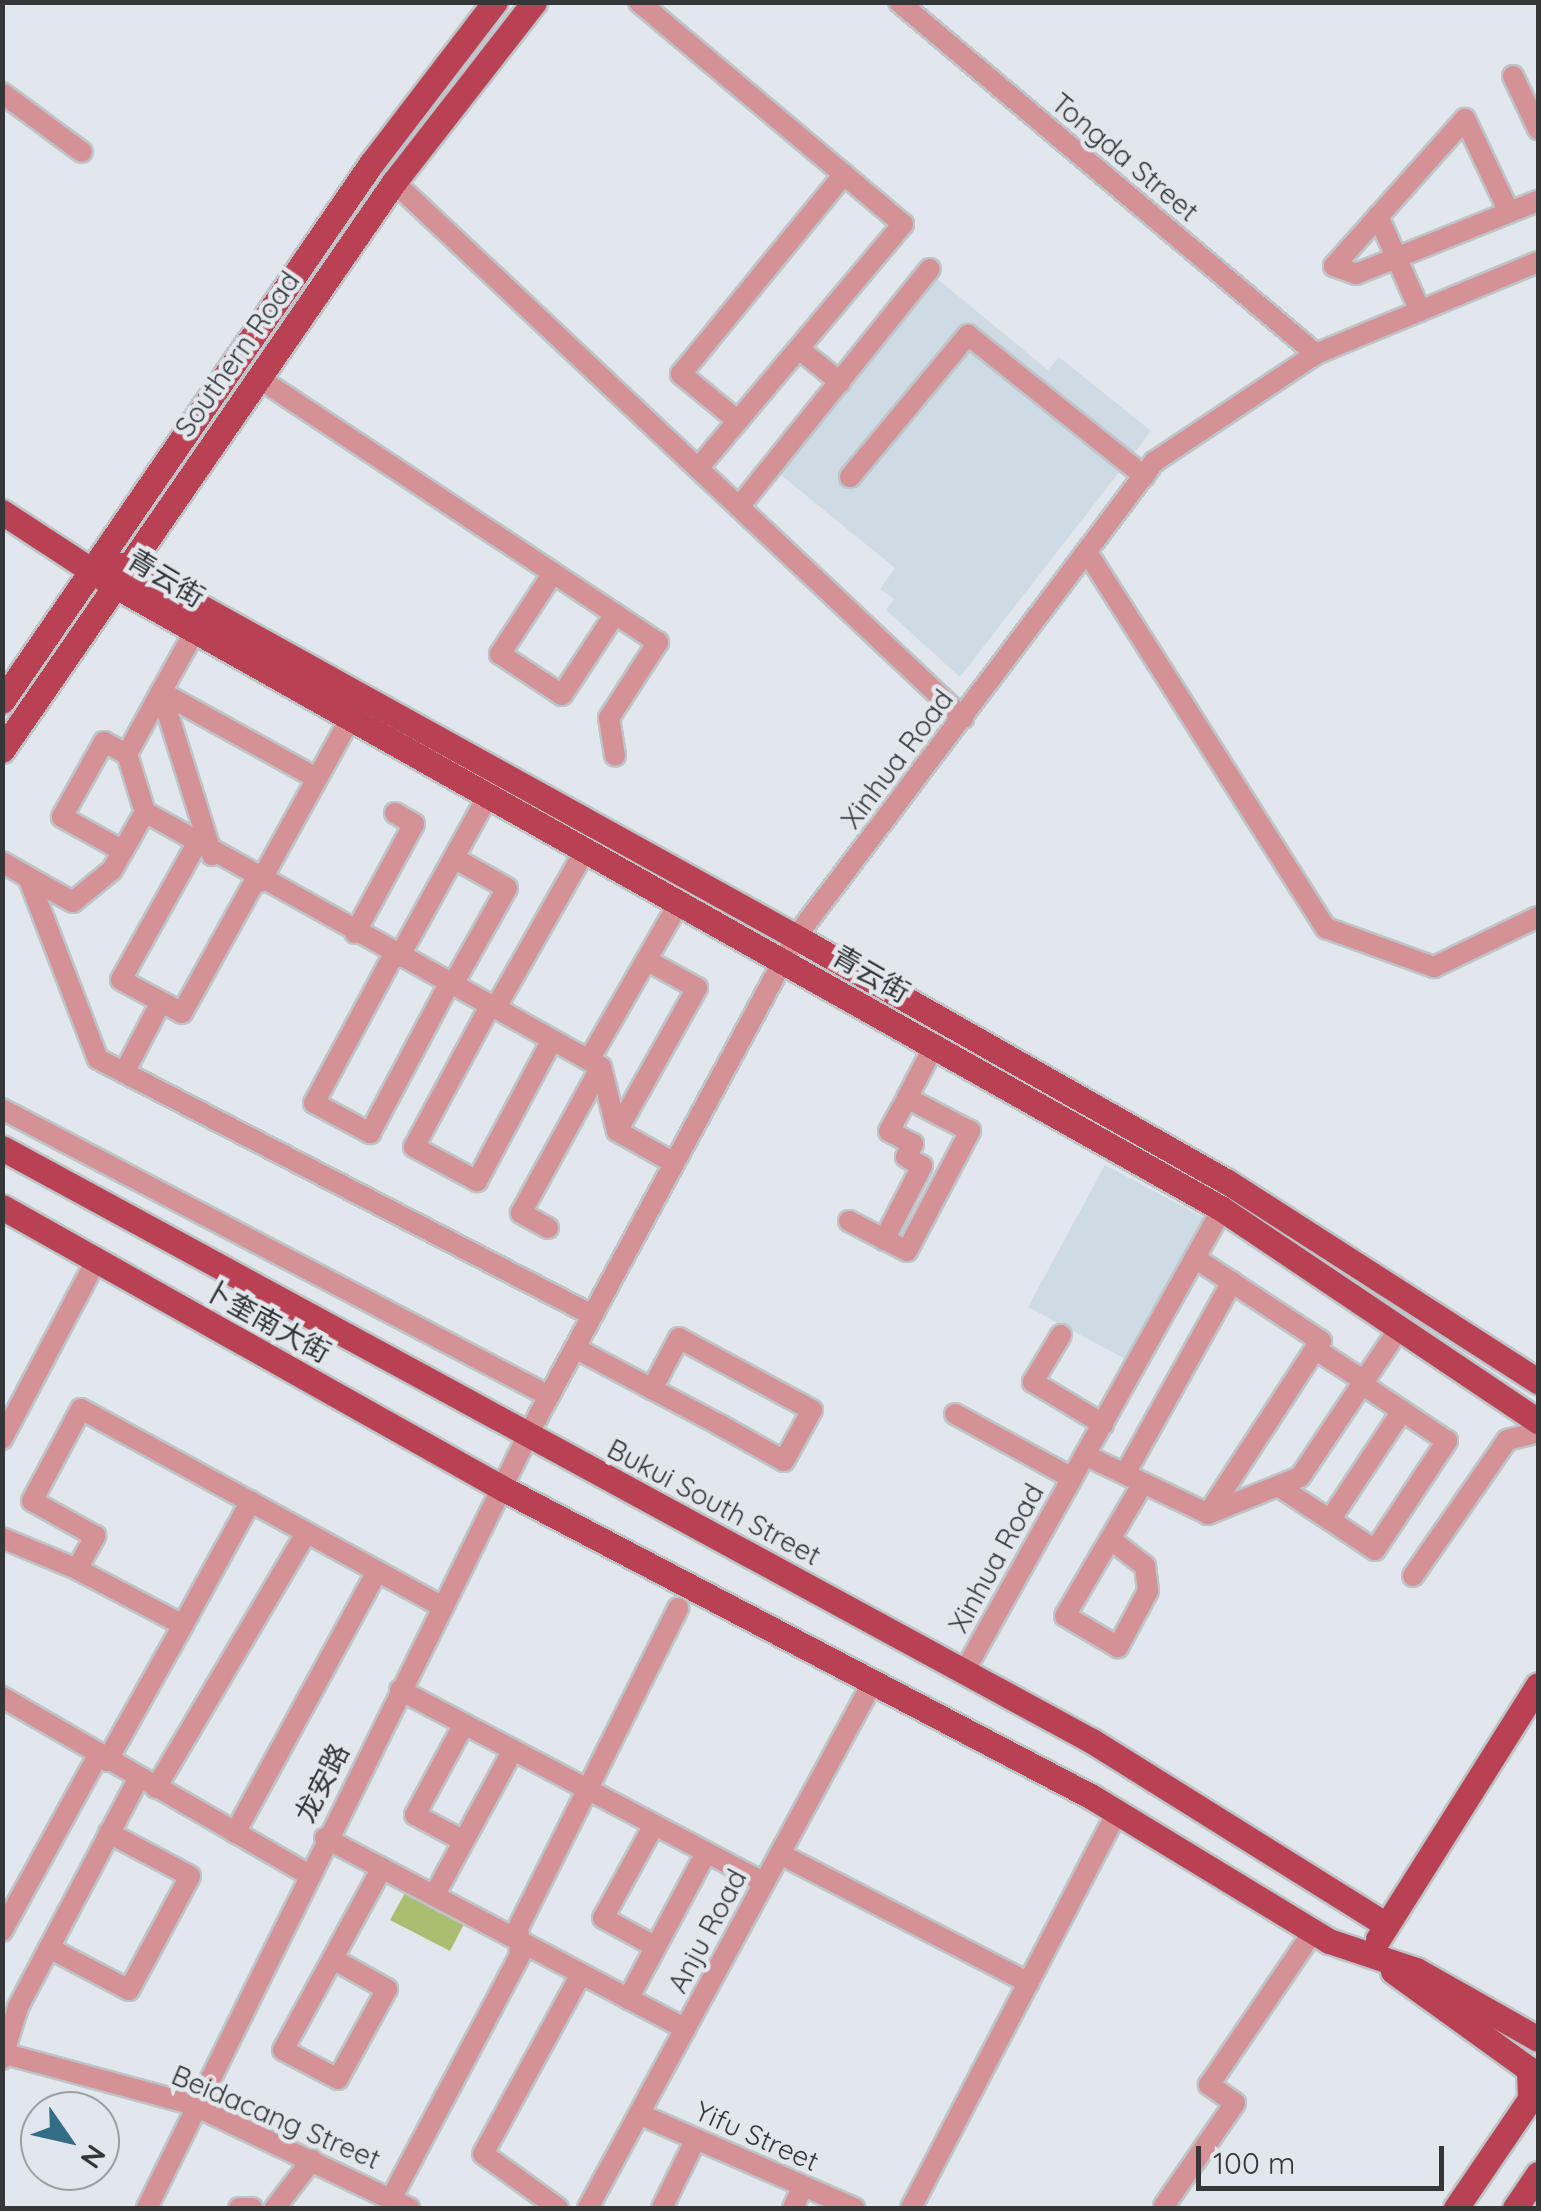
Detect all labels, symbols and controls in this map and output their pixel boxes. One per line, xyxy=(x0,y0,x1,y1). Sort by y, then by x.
street label: Tongda Street xyxy=(1045,86,1205,228)
street label: Southern Road xyxy=(168,265,306,443)
street label: 青云街 xyxy=(121,542,211,614)
street label: Xinhua Road xyxy=(834,683,960,835)
street label: 青云街 xyxy=(826,938,916,1010)
street label: 卜奎南大街 xyxy=(198,1272,336,1370)
street label: Bukui South Street xyxy=(602,1432,826,1572)
street label: Xinhua Road xyxy=(941,1478,1051,1638)
street label: 龙安路 xyxy=(288,1738,356,1828)
street label: Anju Road xyxy=(660,1864,754,1998)
street label: Beidacang Street xyxy=(167,2058,385,2176)
north arrow xyxy=(20,2091,120,2191)
street label: Yifu Street xyxy=(690,2094,824,2178)
scale bar xyxy=(1201,2126,1448,2188)
text: N xyxy=(73,2139,114,2175)
text: 100 m xyxy=(1213,2144,1295,2182)

